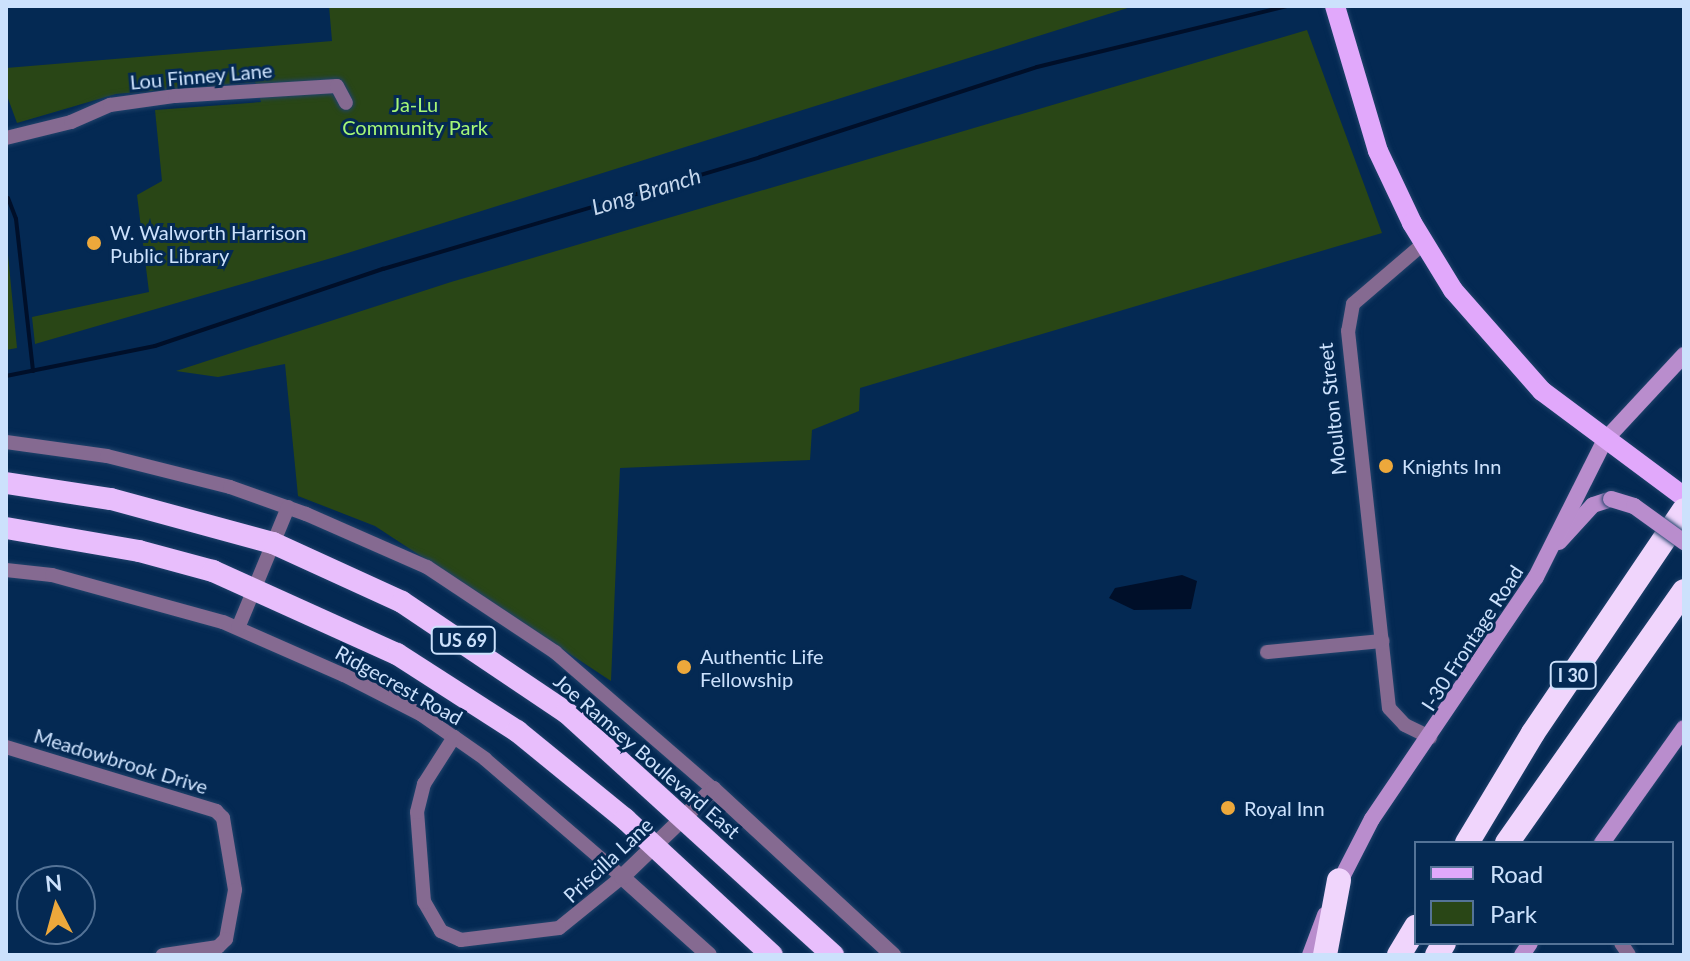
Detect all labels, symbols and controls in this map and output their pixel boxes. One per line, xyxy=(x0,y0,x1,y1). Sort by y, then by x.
street label: Lou Finney Lane xyxy=(129,58,273,94)
park label: Ja-Lu Community Park xyxy=(342,93,488,140)
water label: Long Branch xyxy=(588,162,704,220)
place label: W. Walworth Harrison Public Library xyxy=(110,220,307,267)
marker: W. Walworth Harrison Public Library xyxy=(85,234,103,252)
street label: Moulton Street xyxy=(1313,342,1351,476)
place label: Knights Inn xyxy=(1402,454,1501,478)
marker: Knights Inn xyxy=(1377,457,1395,475)
street label: I-30 Frontage Road xyxy=(1416,561,1528,715)
road number: US 69 xyxy=(429,626,497,654)
street label: Ridgecrest Road xyxy=(331,640,467,730)
place label: Authentic Life Fellowship xyxy=(700,644,824,691)
marker: Authentic Life Fellowship xyxy=(675,658,693,676)
road number: I 30 xyxy=(1549,661,1597,689)
street label: Joe Ramsey Boulevard East xyxy=(549,669,745,843)
street label: Meadowbrook Drive xyxy=(31,723,211,799)
place label: Royal Inn xyxy=(1244,796,1325,820)
marker: Royal Inn xyxy=(1219,799,1237,817)
street label: Priscilla Lane xyxy=(558,813,658,907)
legend xyxy=(1414,841,1674,945)
text: Road xyxy=(1490,859,1543,888)
north arrow xyxy=(16,865,96,945)
text: N xyxy=(44,868,63,897)
text: Park xyxy=(1490,899,1537,928)

